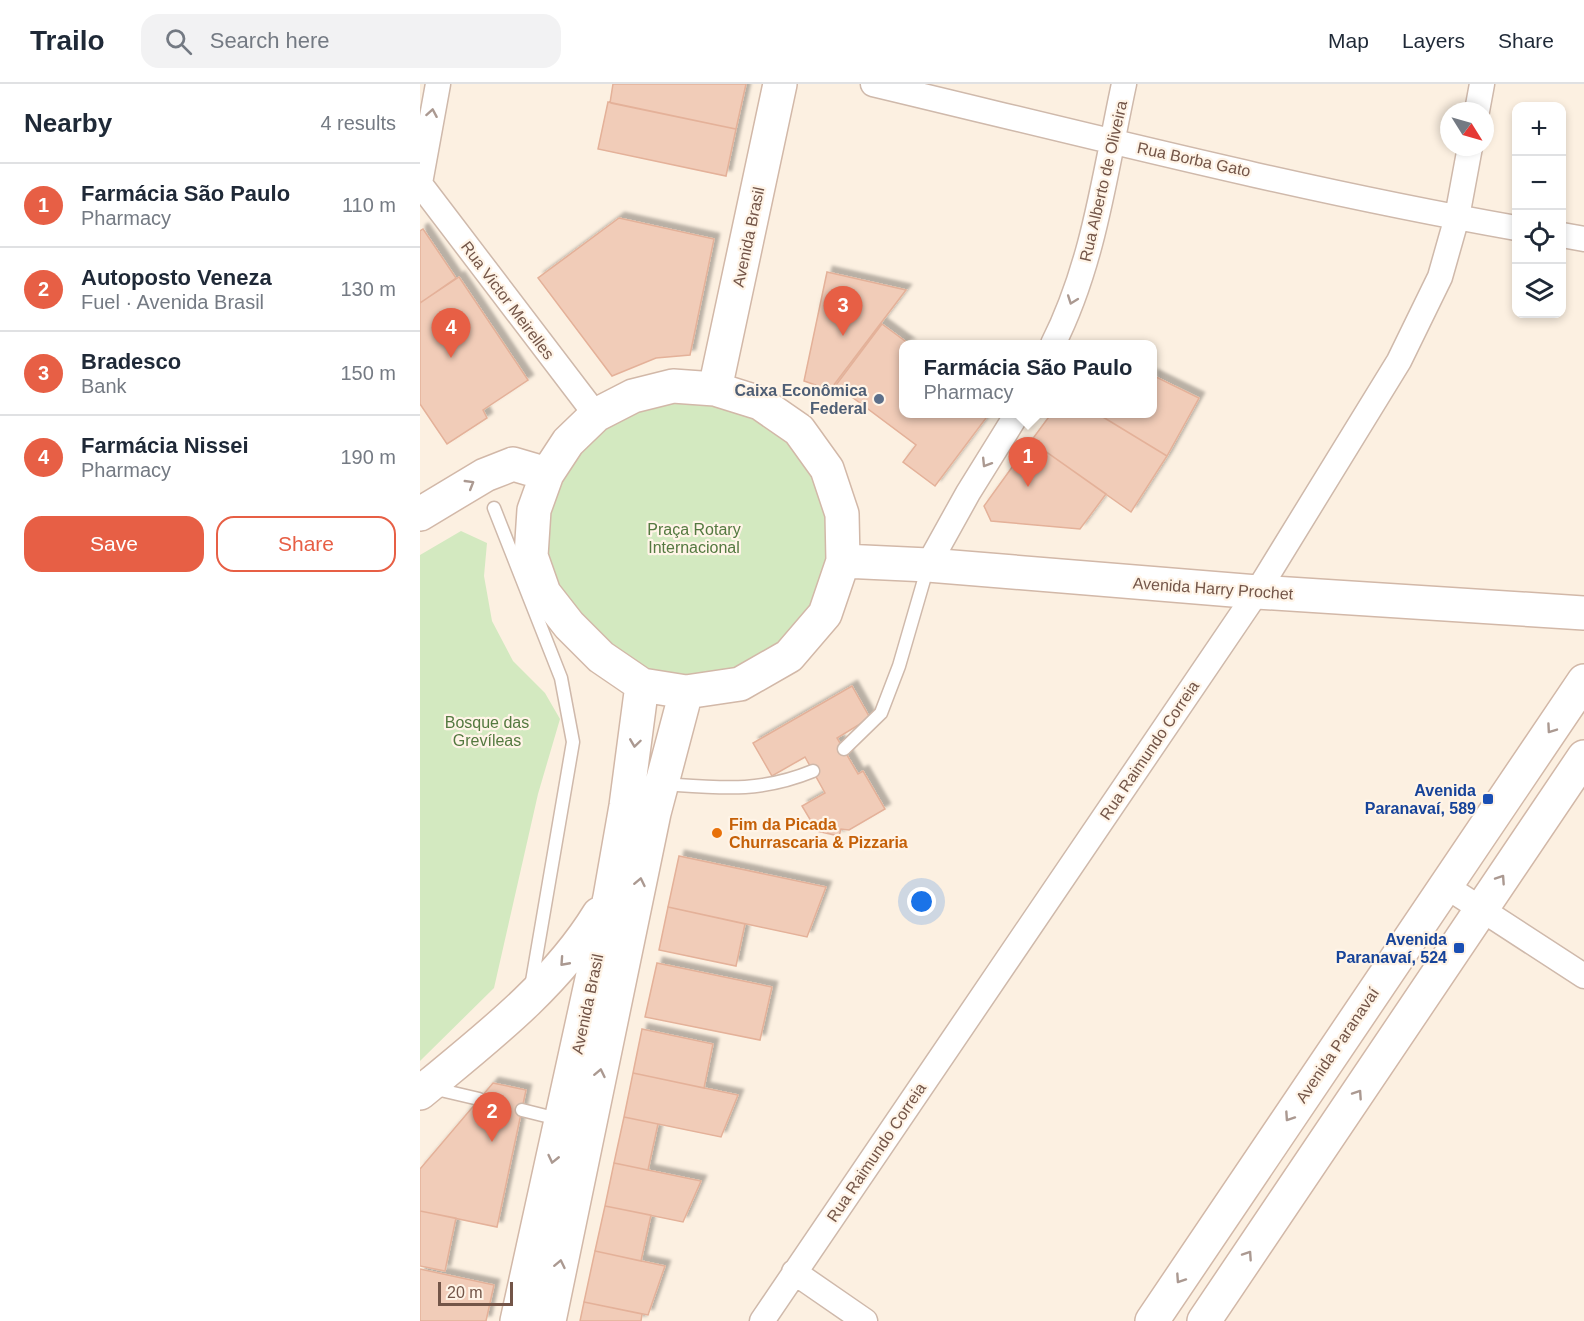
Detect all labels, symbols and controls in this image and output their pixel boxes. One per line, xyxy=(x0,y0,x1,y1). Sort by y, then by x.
search box xyxy=(141,14,561,68)
text: Trailo xyxy=(30,25,105,56)
icon: search xyxy=(162,25,195,58)
text: Search here xyxy=(210,28,330,53)
text: Map xyxy=(1328,29,1369,52)
text: Layers xyxy=(1402,29,1465,52)
text: Share xyxy=(1498,29,1554,52)
street label: Rua Alberto de Oliveira xyxy=(1077,99,1130,263)
north arrow xyxy=(1440,102,1494,156)
map controls xyxy=(1512,102,1566,318)
button: + xyxy=(1512,102,1566,156)
text: Nearby xyxy=(24,108,112,138)
one-way arrow xyxy=(426,108,438,117)
text: 4 results xyxy=(320,112,396,134)
street label: Rua Borba Gato xyxy=(1136,139,1252,180)
button: − xyxy=(1512,156,1566,210)
text: Farmácia São Paulo xyxy=(81,181,290,206)
street label: Avenida Brasil xyxy=(730,185,767,289)
text: 1 xyxy=(38,194,49,216)
text: 110 m xyxy=(342,194,396,216)
text: Pharmacy xyxy=(81,207,171,229)
button: locate xyxy=(1512,210,1566,264)
street label: Rua Victor Meirelles xyxy=(458,238,557,362)
button: layers xyxy=(1512,264,1566,318)
text: Autoposto Veneza xyxy=(81,265,272,290)
text: 2 xyxy=(38,278,49,300)
text: 130 m xyxy=(340,278,396,300)
pin: 3 xyxy=(824,286,862,336)
text: Fuel · Avenida Brasil xyxy=(81,291,264,313)
one-way arrow xyxy=(1067,294,1080,304)
pin: 4 xyxy=(432,308,471,358)
popup xyxy=(899,340,1157,418)
text: Bradesco xyxy=(81,349,181,374)
text: Farmácia São Paulo xyxy=(923,355,1133,380)
text: 3 xyxy=(38,362,49,384)
text: 150 m xyxy=(340,362,396,384)
text: Bank xyxy=(81,375,127,397)
text: Pharmacy xyxy=(923,381,1013,403)
place label: Caixa Econômica Federal xyxy=(735,382,867,417)
marker: Caixa Econômica Federal xyxy=(872,392,886,406)
text: Farmácia Nissei xyxy=(81,433,249,458)
pin: 1 xyxy=(1008,438,1048,487)
text: 4 xyxy=(38,446,49,468)
text: 190 m xyxy=(340,446,396,468)
one-way arrow xyxy=(982,457,994,467)
text: Pharmacy xyxy=(81,459,171,481)
one-way arrow xyxy=(464,479,474,491)
button: Save xyxy=(24,516,204,572)
button: Share xyxy=(216,516,396,572)
park label: Praça Rotary Internacional xyxy=(647,521,741,556)
street label: Avenida Harry Prochet xyxy=(1132,574,1294,603)
street label: Rua Raimundo Correia xyxy=(1097,678,1202,823)
park label: Bosque das Grevíleas xyxy=(445,714,529,749)
one-way arrow xyxy=(1547,722,1558,733)
one-way arrow xyxy=(630,738,642,747)
place label: Avenida Paranavaí, 589 xyxy=(1365,782,1476,817)
marker: Avenida Paranavaí, 589 xyxy=(1481,792,1495,806)
place label: Fim da Picada Churrascaria & Pizzaria xyxy=(729,816,908,851)
marker: Fim da Picada Churrascaria & Pizzaria xyxy=(710,826,724,840)
one-way arrow xyxy=(1494,875,1505,886)
one-way arrow xyxy=(633,877,646,887)
your location xyxy=(907,887,936,916)
place label: Avenida Paranavaí, 524 xyxy=(1336,931,1447,966)
marker: Avenida Paranavaí, 524 xyxy=(1452,941,1466,955)
street label: Avenida Brasil xyxy=(569,952,606,1056)
one-way arrow xyxy=(560,955,571,966)
street label: Avenida Paranavaí xyxy=(1293,984,1382,1106)
one-way arrow xyxy=(593,1068,606,1078)
street label: Rua Raimundo Correia xyxy=(824,1080,929,1225)
one-way arrow xyxy=(1351,1090,1362,1101)
pin: 2 xyxy=(472,1092,512,1142)
one-way arrow xyxy=(1285,1110,1296,1121)
one-way arrow xyxy=(547,1154,560,1164)
one-way arrow xyxy=(1241,1251,1252,1262)
one-way arrow xyxy=(553,1259,566,1269)
one-way arrow xyxy=(1176,1272,1187,1283)
scale bar xyxy=(438,1279,513,1306)
text: 20 m xyxy=(447,1284,483,1301)

